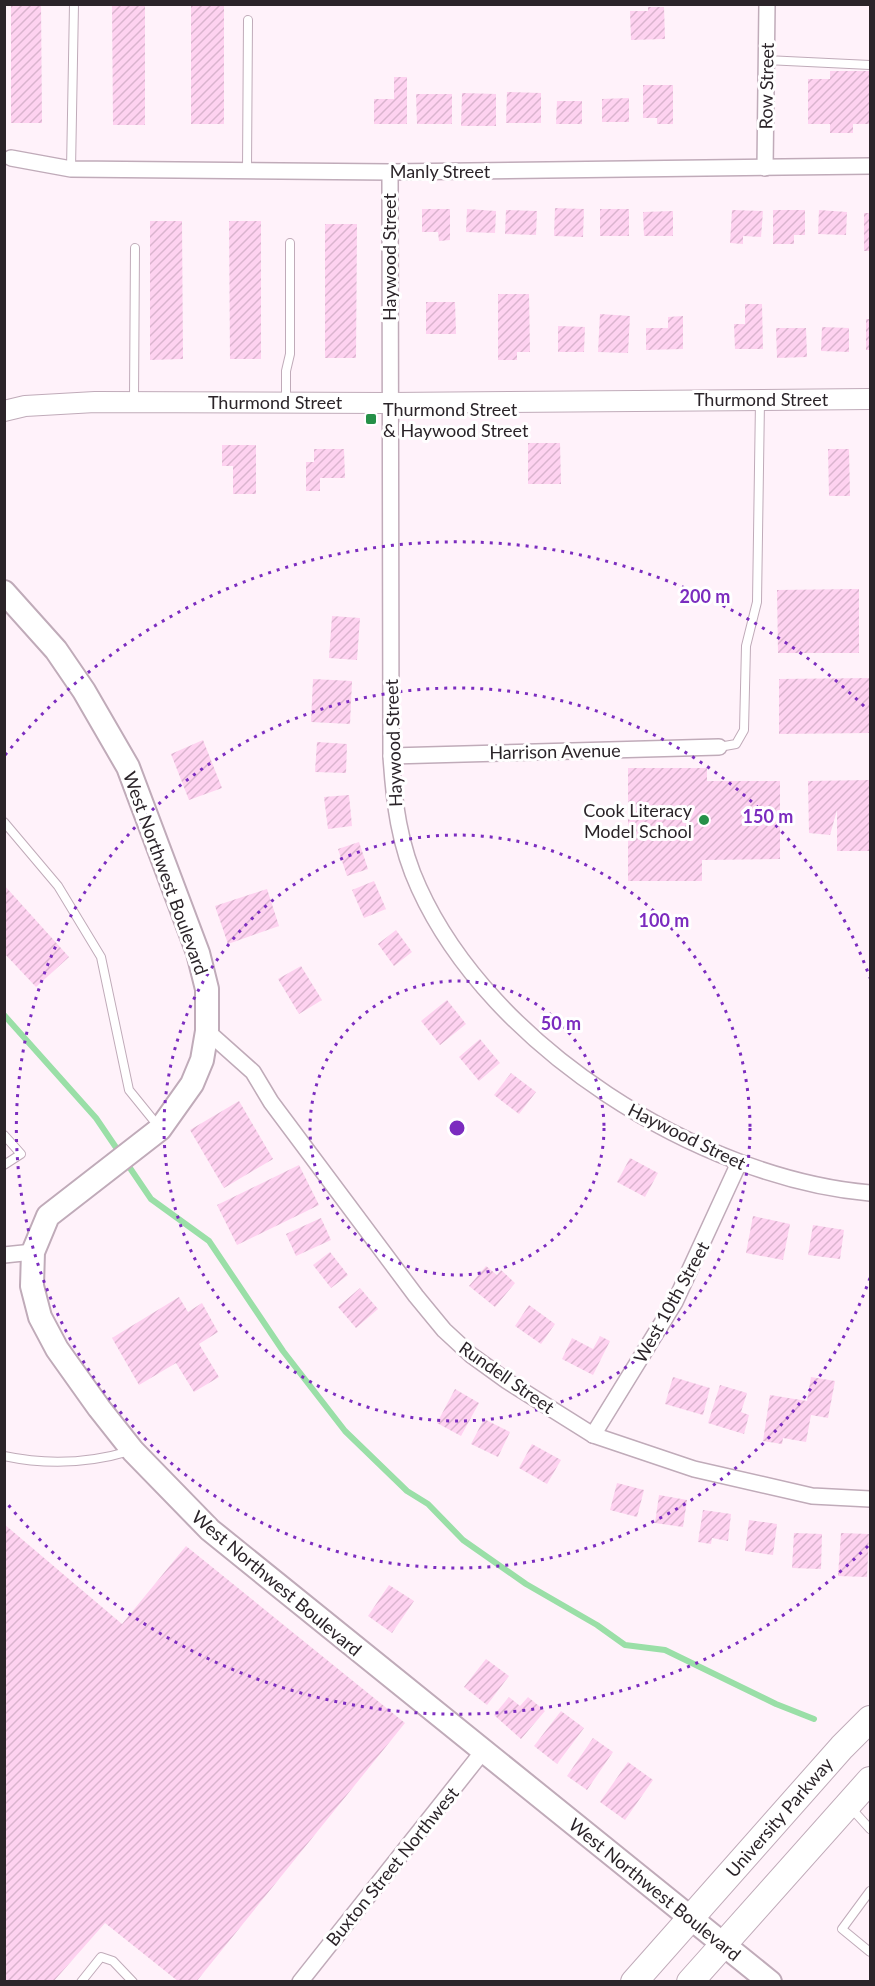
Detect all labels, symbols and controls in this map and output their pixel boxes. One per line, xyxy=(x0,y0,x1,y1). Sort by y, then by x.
street label: Row Street xyxy=(754,42,778,129)
street label: Manly Street xyxy=(390,160,491,182)
street label: Haywood Street xyxy=(378,192,400,321)
street label: Thurmond Street xyxy=(694,388,829,410)
street label: Thurmond Street xyxy=(208,391,343,413)
place label: Thurmond Street & Haywood Street xyxy=(383,398,529,441)
marker: Thurmond Street & Haywood Street xyxy=(364,412,378,426)
text: 200 m xyxy=(680,585,730,607)
street label: Haywood Street xyxy=(380,678,406,807)
street label: Harrison Avenue xyxy=(489,739,621,763)
street label: West Northwest Boulevard xyxy=(119,768,213,978)
place label: Cook Literacy Model School xyxy=(583,799,693,842)
text: 150 m xyxy=(743,805,793,827)
marker: Cook Literacy Model School xyxy=(697,813,711,827)
text: 100 m xyxy=(639,909,689,931)
text: 50 m xyxy=(541,1012,581,1034)
street label: Haywood Street xyxy=(625,1098,750,1174)
centre of rings xyxy=(447,1118,467,1138)
street label: West 10th Street xyxy=(629,1237,714,1367)
street label: Rundell Street xyxy=(455,1336,559,1418)
street label: West Northwest Boulevard xyxy=(188,1506,366,1660)
street label: University Parkway xyxy=(721,1752,837,1881)
street label: Buxton Street Northwest xyxy=(321,1782,463,1950)
street label: West Northwest Boulevard xyxy=(565,1813,745,1965)

